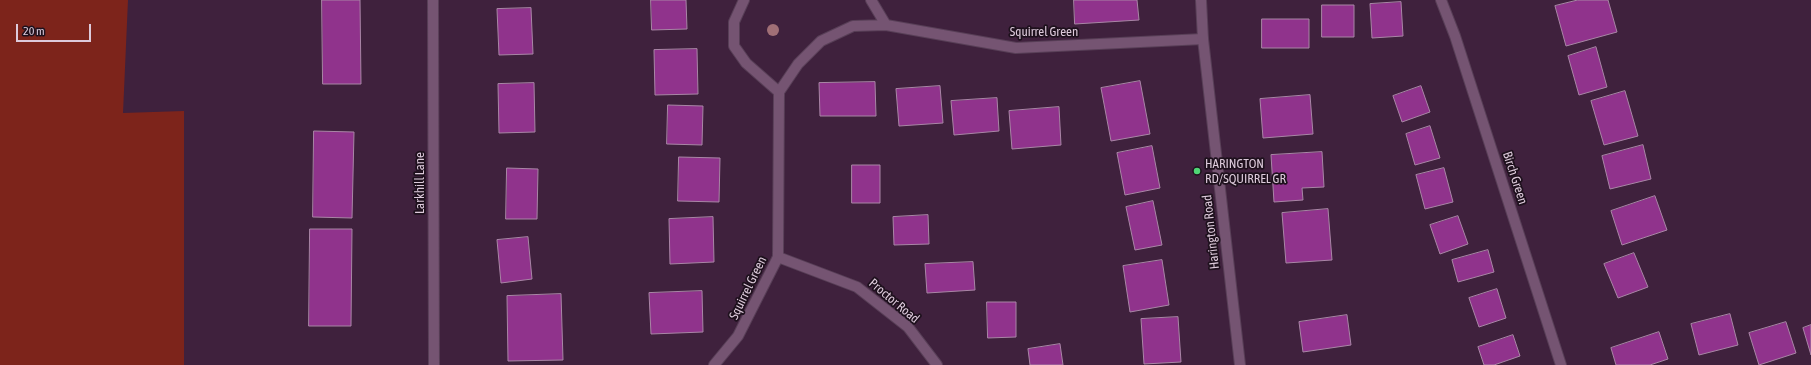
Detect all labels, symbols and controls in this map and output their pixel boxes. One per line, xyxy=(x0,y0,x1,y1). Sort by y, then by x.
scale bar xyxy=(18,16,93,42)
text: 20 m xyxy=(23,24,45,38)
street label: Squirrel Green xyxy=(1010,24,1078,40)
street label: Birch Green xyxy=(1499,150,1531,206)
street label: Larkhill Lane xyxy=(412,152,428,214)
place label: HARINGTON RD/SQUIRREL GR xyxy=(1205,156,1286,187)
marker: HARINGTON RD/SQUIRREL GR xyxy=(1192,166,1202,176)
street label: Harington Road xyxy=(1199,194,1223,270)
street label: Squirrel Green xyxy=(726,254,770,322)
street label: Proctor Road xyxy=(866,275,922,327)

